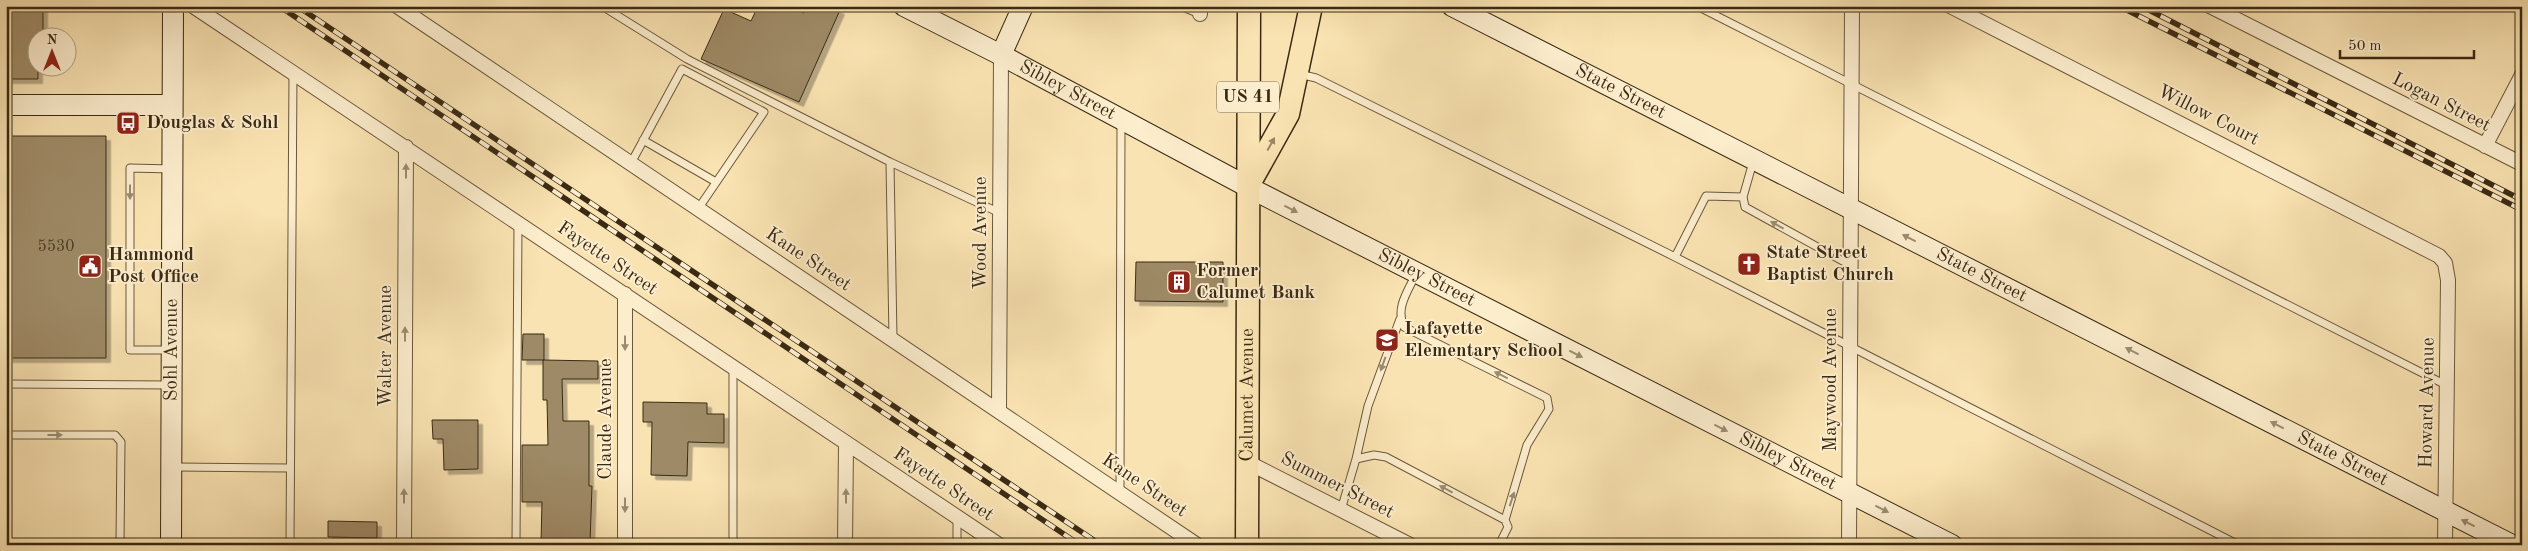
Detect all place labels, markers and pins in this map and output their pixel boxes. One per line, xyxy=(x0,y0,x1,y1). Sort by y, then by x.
bus stop icon: Douglas & Sohl xyxy=(115,110,141,136)
place label: Douglas & Sohl xyxy=(146,114,279,133)
place label: State Street Baptist Church xyxy=(1766,244,1894,285)
place label: Hammond Post Office xyxy=(108,246,199,287)
church icon: State Street Baptist Church xyxy=(1736,251,1762,277)
public building icon: Hammond Post Office xyxy=(77,253,103,279)
place label: Former Calumet Bank xyxy=(1196,262,1316,303)
building icon: Former Calumet Bank xyxy=(1166,269,1192,295)
place label: Lafayette Elementary School xyxy=(1404,320,1563,361)
school or university icon: Lafayette Elementary School xyxy=(1374,327,1400,353)

